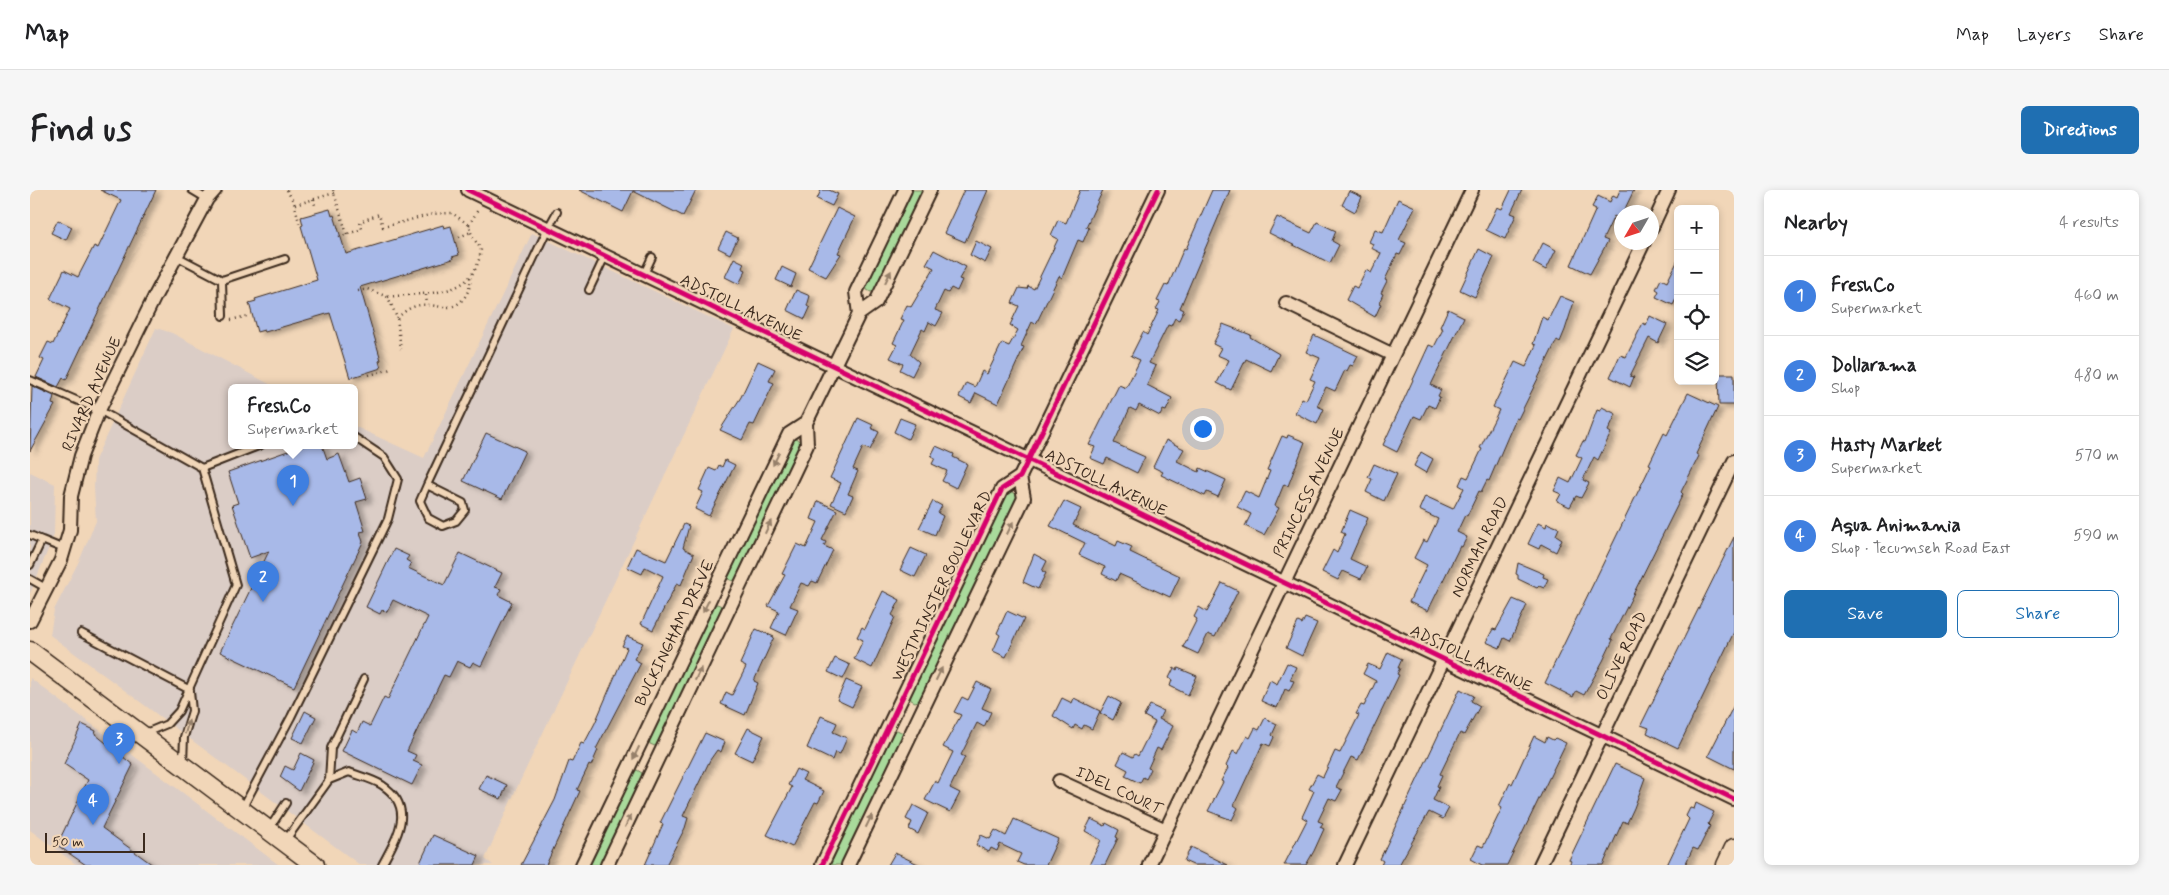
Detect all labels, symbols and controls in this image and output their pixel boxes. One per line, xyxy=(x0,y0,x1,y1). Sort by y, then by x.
text: Map xyxy=(25,19,69,50)
text: Map xyxy=(1956,23,1989,47)
text: Layers xyxy=(2017,23,2071,47)
text: Share xyxy=(2099,23,2144,47)
button: Directions xyxy=(2021,106,2139,154)
text: Find us xyxy=(30,107,132,153)
north arrow xyxy=(1614,205,1659,250)
map controls xyxy=(1674,205,1719,385)
button: + xyxy=(1674,205,1719,250)
text: Nearby xyxy=(1784,209,1848,237)
text: 4 results xyxy=(2059,212,2119,233)
button: − xyxy=(1674,250,1719,295)
street label: ADSTOLL AVENUE xyxy=(677,269,805,347)
one-way arrow xyxy=(885,270,893,284)
text: FreshCo xyxy=(1831,273,1895,298)
text: 1 xyxy=(1796,285,1804,306)
text: 460 m xyxy=(2074,285,2119,306)
button: locate xyxy=(1674,295,1719,340)
text: Supermarket xyxy=(1831,298,1922,319)
street label: RIVARD AVENUE xyxy=(57,333,127,455)
button: layers xyxy=(1674,340,1719,385)
text: Dollarama xyxy=(1831,353,1917,378)
text: 2 xyxy=(1796,365,1804,386)
text: 480 m xyxy=(2074,365,2119,386)
text: Shop xyxy=(1831,378,1860,399)
popup xyxy=(228,384,358,449)
text: FreshCo xyxy=(247,394,311,419)
your location xyxy=(1190,416,1216,442)
text: Supermarket xyxy=(247,419,339,440)
street label: PRINCESS AVENUE xyxy=(1268,425,1350,561)
text: Hasty Market xyxy=(1831,433,1942,458)
street label: ADSTOLL AVENUE xyxy=(1042,444,1170,522)
text: 3 xyxy=(1796,445,1804,466)
text: 570 m xyxy=(2075,445,2119,466)
one-way arrow xyxy=(772,452,781,467)
text: Supermarket xyxy=(1831,458,1922,479)
pin: 1 xyxy=(277,465,309,506)
street label: WESTMINSTER BOULEVARD xyxy=(887,487,997,685)
street label: NORMAN ROAD xyxy=(1447,493,1513,601)
text: Aqua Animania xyxy=(1831,513,1961,538)
one-way arrow xyxy=(764,520,772,535)
one-way arrow xyxy=(1006,521,1014,535)
text: 4 xyxy=(1795,525,1805,546)
text: 590 m xyxy=(2073,525,2119,546)
text: Shop · Tecumseh Road East xyxy=(1831,538,2010,559)
street label: BUCKINGHAM DRIVE xyxy=(630,556,720,710)
pin: 2 xyxy=(247,561,279,602)
button: Save xyxy=(1784,590,1947,638)
button: Share xyxy=(1957,590,2119,638)
one-way arrow xyxy=(702,599,710,613)
street label: OLIVE ROAD xyxy=(1591,608,1653,704)
street label: ADSTOLL AVENUE xyxy=(1407,620,1535,698)
one-way arrow xyxy=(694,667,702,681)
one-way arrow xyxy=(936,667,944,681)
one-way arrow xyxy=(184,720,192,735)
pin: 3 xyxy=(103,723,135,764)
one-way arrow xyxy=(632,746,640,760)
street label: IDEL COURT xyxy=(1072,762,1167,821)
pin: 4 xyxy=(77,784,109,825)
one-way arrow xyxy=(625,814,633,828)
one-way arrow xyxy=(866,814,874,828)
scale bar xyxy=(45,830,145,853)
text: 50 m xyxy=(52,833,83,851)

